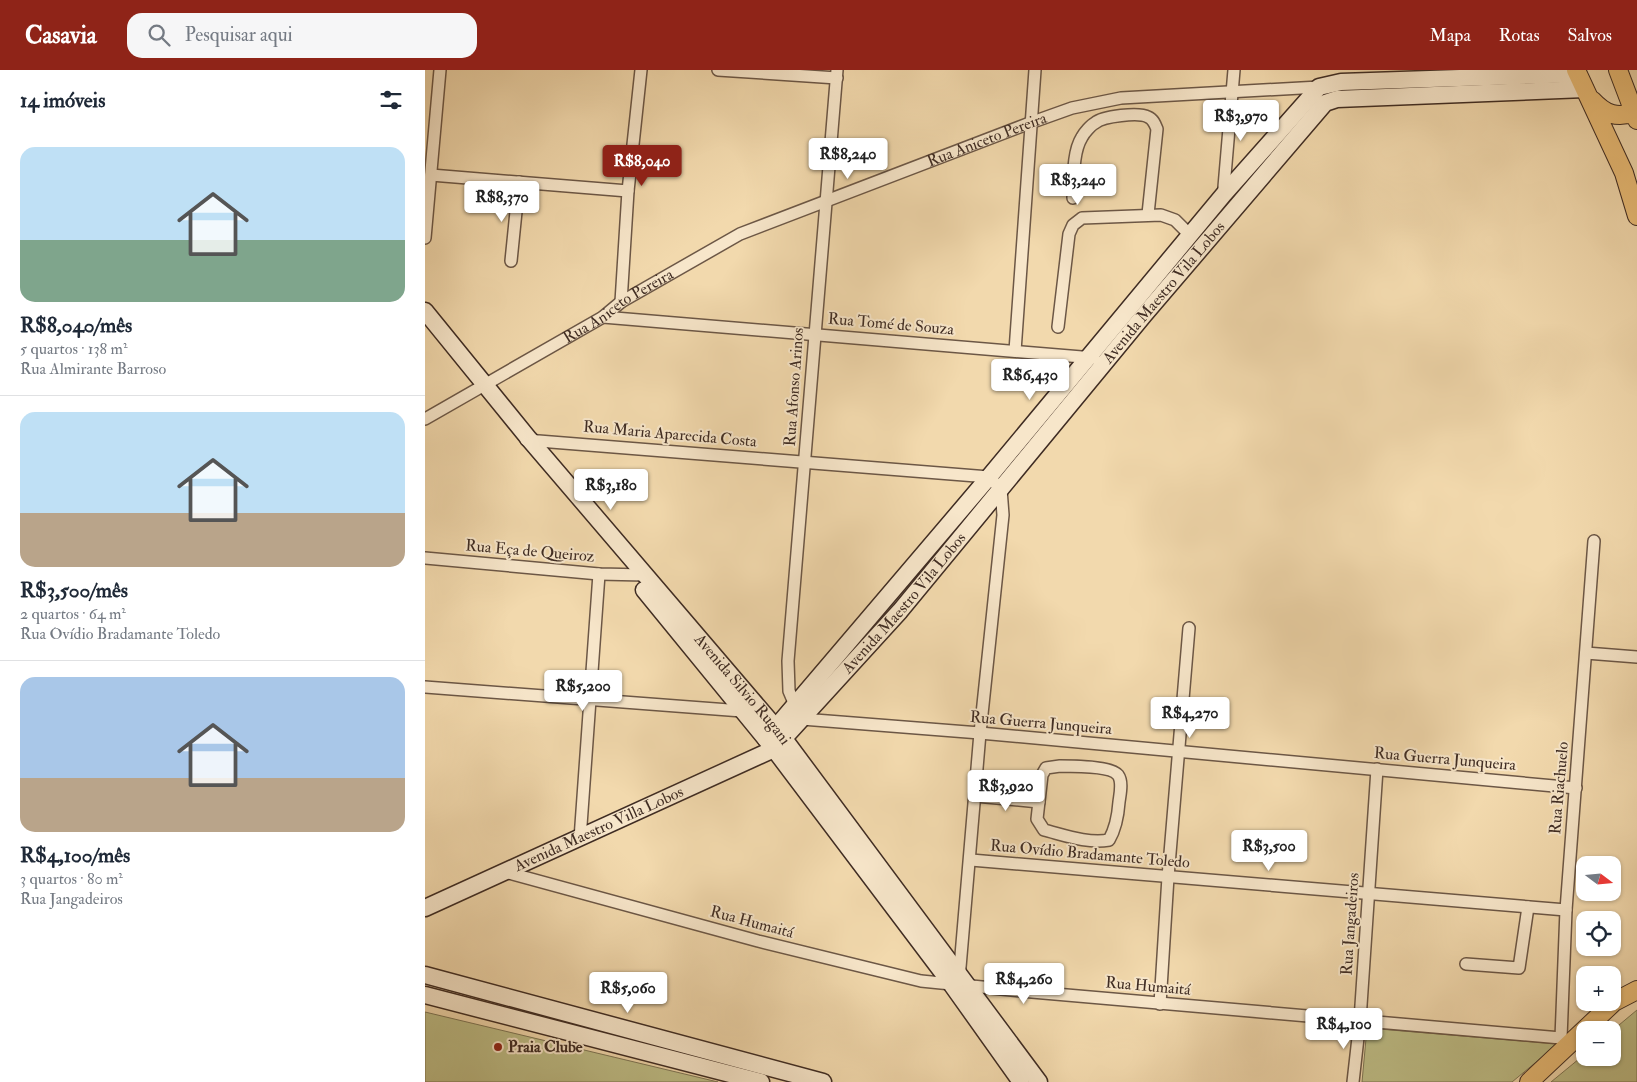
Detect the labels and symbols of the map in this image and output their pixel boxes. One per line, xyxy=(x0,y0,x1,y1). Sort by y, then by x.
pin: R$3,970 xyxy=(1195,100,1287,142)
street label: Rua Aniceto Pereira xyxy=(924,108,1050,171)
pin: R$8,240 xyxy=(802,138,894,180)
pin: R$8,040 xyxy=(596,144,688,187)
pin: R$3,240 xyxy=(1032,164,1124,206)
pin: R$8,370 xyxy=(456,180,548,223)
street label: Avenida Maestro Vila Lobos xyxy=(1098,217,1229,368)
street label: Rua Aniceto Pereira xyxy=(559,264,677,348)
street label: Rua Tomé de Souza xyxy=(827,309,955,340)
street label: Rua Afonso Arinos xyxy=(780,327,808,447)
pin: R$6,430 xyxy=(984,358,1076,401)
street label: Rua Maria Aparecida Costa xyxy=(582,416,758,453)
pin: R$3,180 xyxy=(565,468,657,511)
street label: Avenida Maestro Vila Lobos xyxy=(837,529,970,679)
street label: Rua Eça de Queiroz xyxy=(465,535,596,567)
street label: Avenida Silvio Rugani xyxy=(689,629,795,749)
pin: R$5,200 xyxy=(537,670,629,712)
pin: R$4,270 xyxy=(1144,696,1236,739)
street label: Rua Guerra Junqueira xyxy=(969,707,1113,740)
street label: Rua Riachuelo xyxy=(1545,740,1573,835)
street label: Rua Guerra Junqueira xyxy=(1373,743,1517,776)
pin: R$3,920 xyxy=(960,770,1052,812)
street label: Avenida Maestro Villa Lobos xyxy=(510,782,687,876)
pin: R$3,500 xyxy=(1223,830,1315,872)
street label: Rua Ovídio Bradamante Toledo xyxy=(989,835,1191,873)
north arrow xyxy=(1576,856,1621,901)
street label: Rua Jangadeiros xyxy=(1336,872,1365,976)
street label: Rua Humaitá xyxy=(708,901,796,943)
pin: R$4,260 xyxy=(978,962,1070,1005)
pin: R$5,060 xyxy=(582,972,674,1014)
street label: Rua Humaitá xyxy=(1104,972,1192,1000)
pin: R$4,100 xyxy=(1298,1008,1390,1050)
place label: Praia Clube xyxy=(508,1037,583,1057)
marker: Praia Clube xyxy=(492,1041,504,1053)

